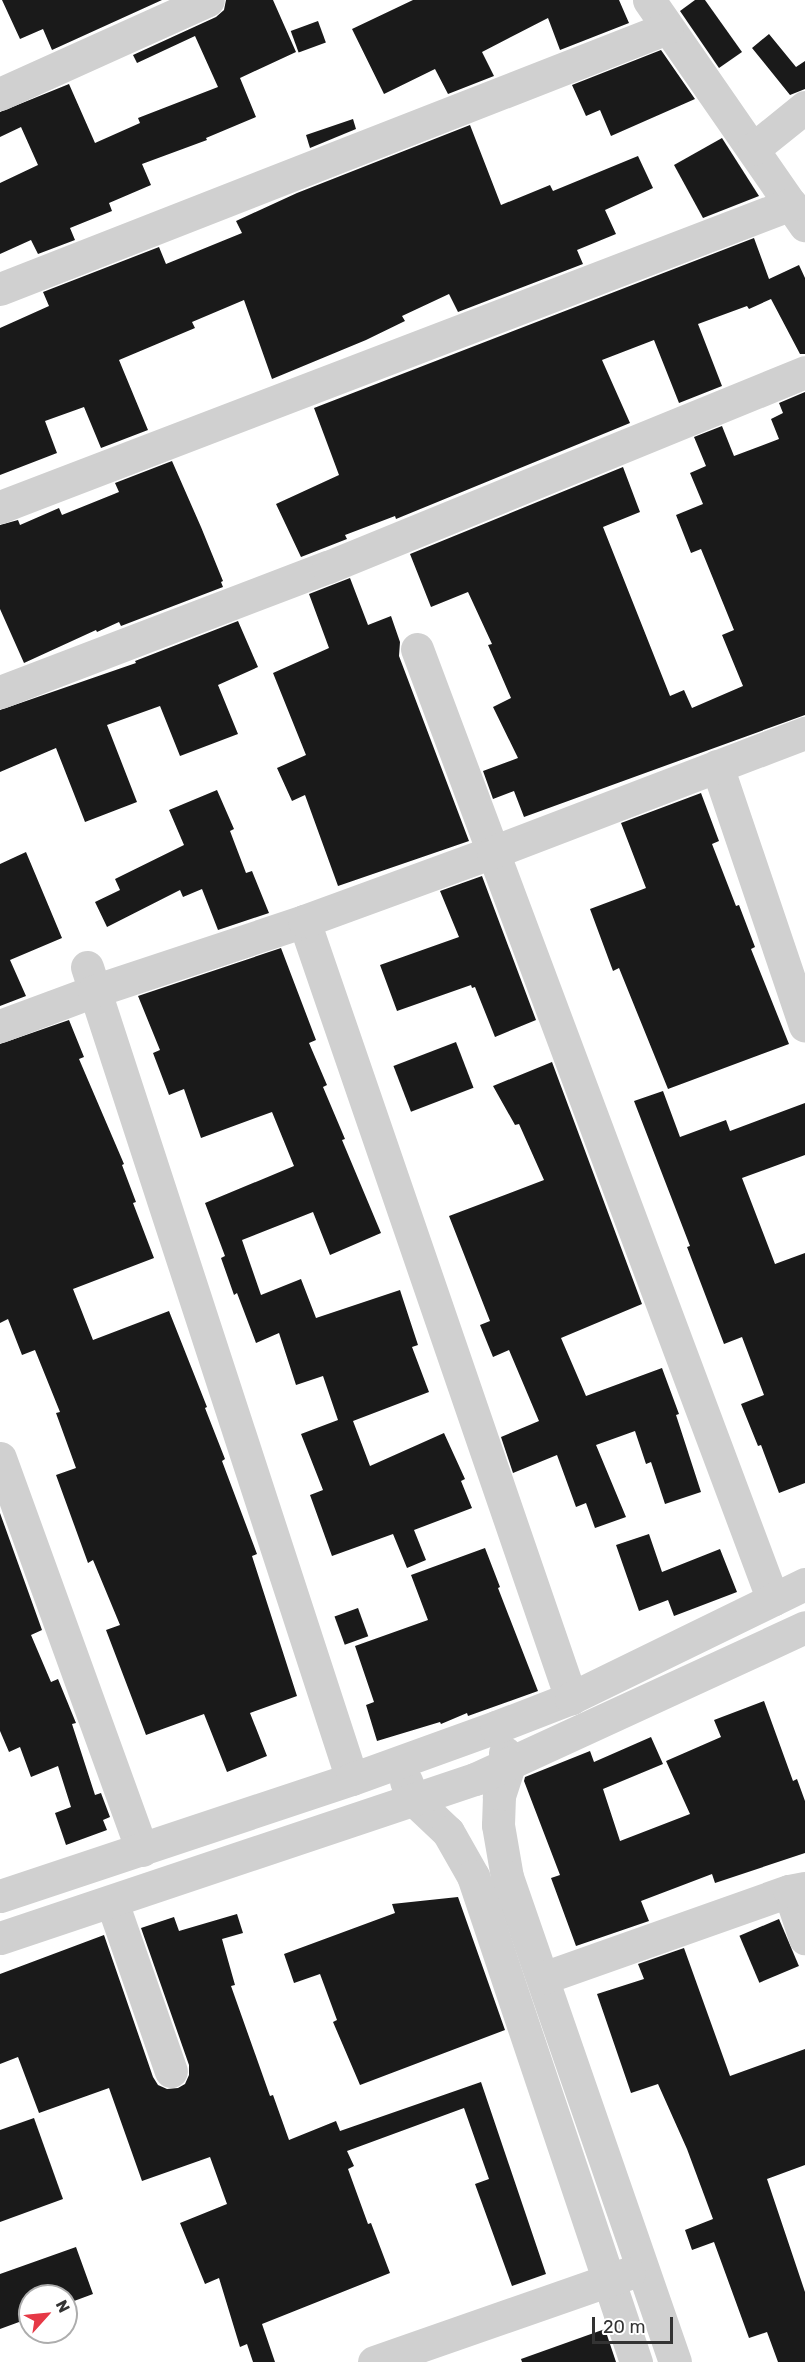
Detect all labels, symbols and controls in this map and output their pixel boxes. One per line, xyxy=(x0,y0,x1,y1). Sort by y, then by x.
north arrow xyxy=(18,2284,78,2344)
text: N xyxy=(52,2297,74,2316)
scale bar xyxy=(595,2305,676,2343)
text: 20 m xyxy=(603,2316,645,2338)

